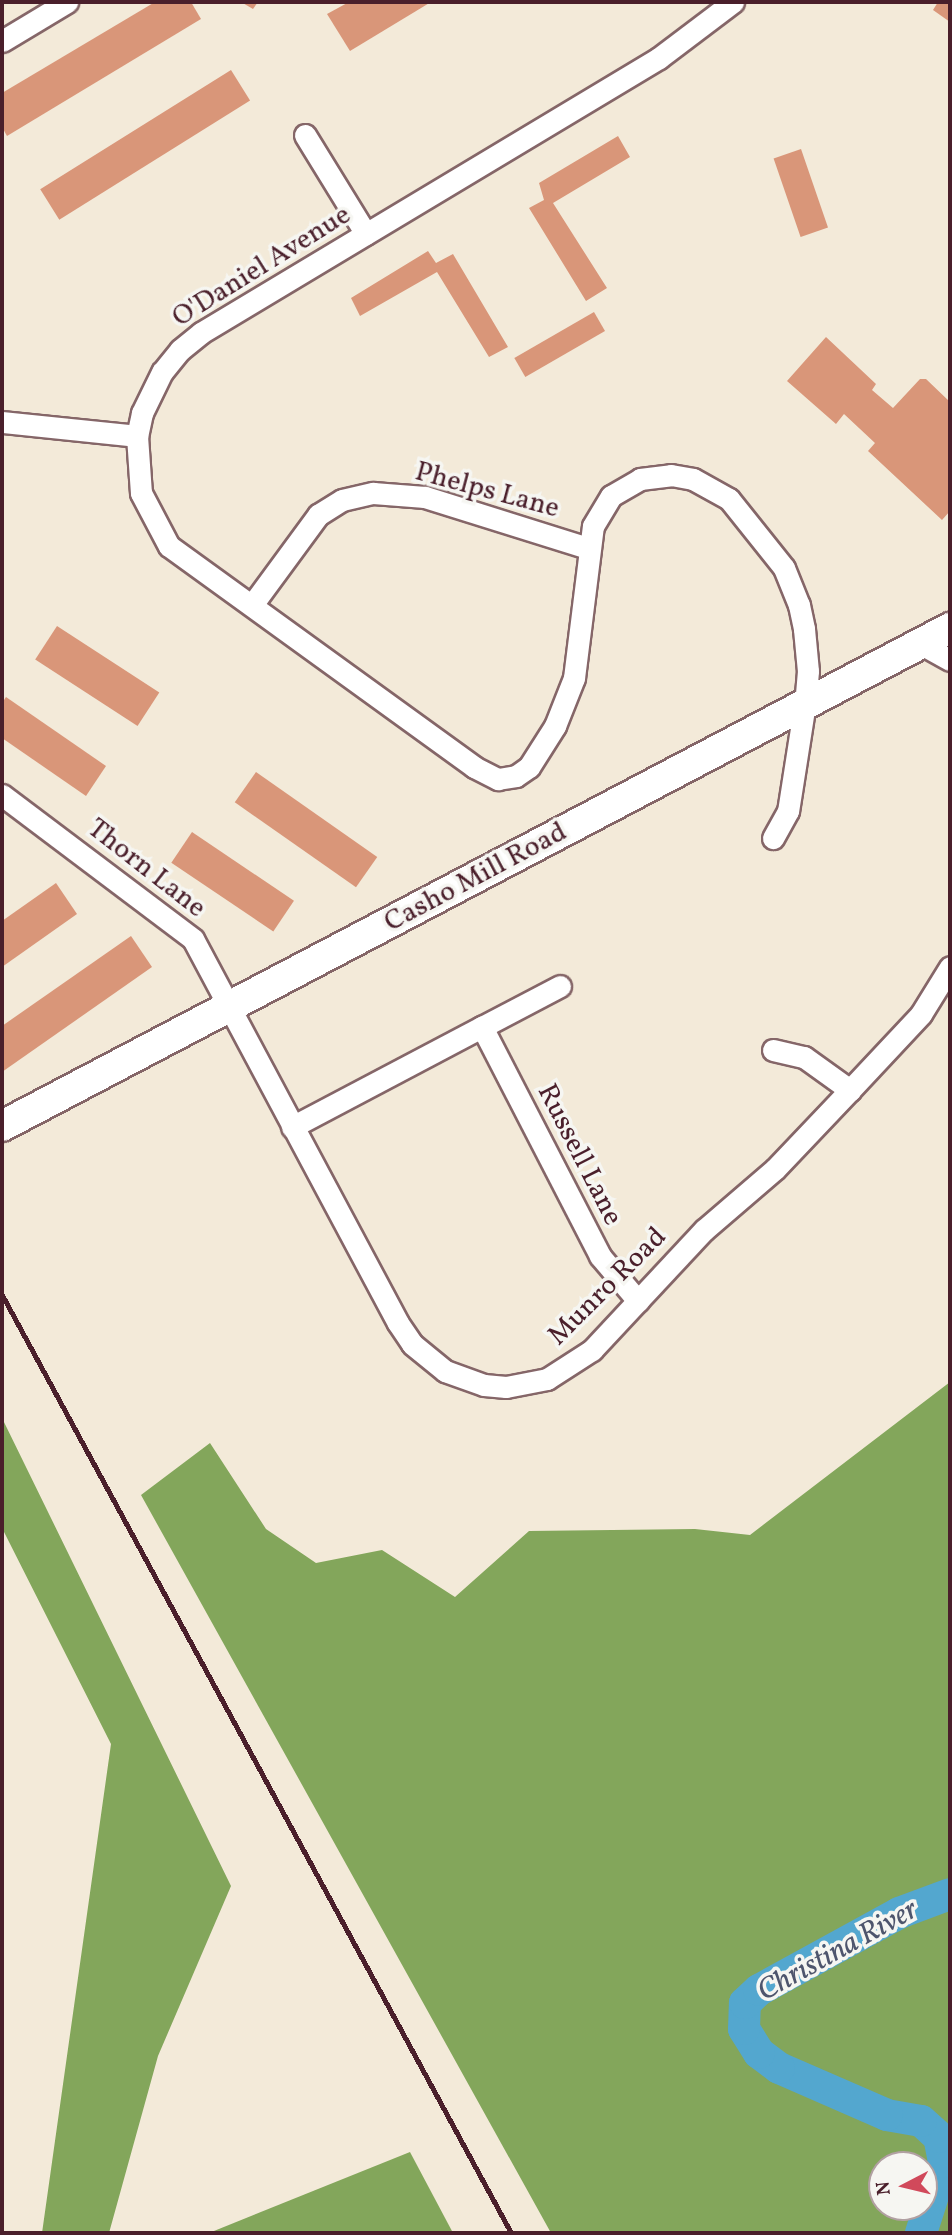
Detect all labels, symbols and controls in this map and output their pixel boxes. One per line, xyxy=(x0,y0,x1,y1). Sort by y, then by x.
street label: O'Daniel Avenue xyxy=(167,199,357,335)
street label: Phelps Lane xyxy=(411,456,563,526)
street label: Thorn Lane xyxy=(80,812,212,926)
street label: Casho Mill Road xyxy=(379,816,573,940)
street label: Russell Lane xyxy=(529,1079,629,1231)
street label: Munro Road xyxy=(542,1221,674,1353)
water label: Christina River xyxy=(751,1892,925,2010)
north arrow xyxy=(868,2151,938,2221)
text: N xyxy=(870,2180,898,2197)

